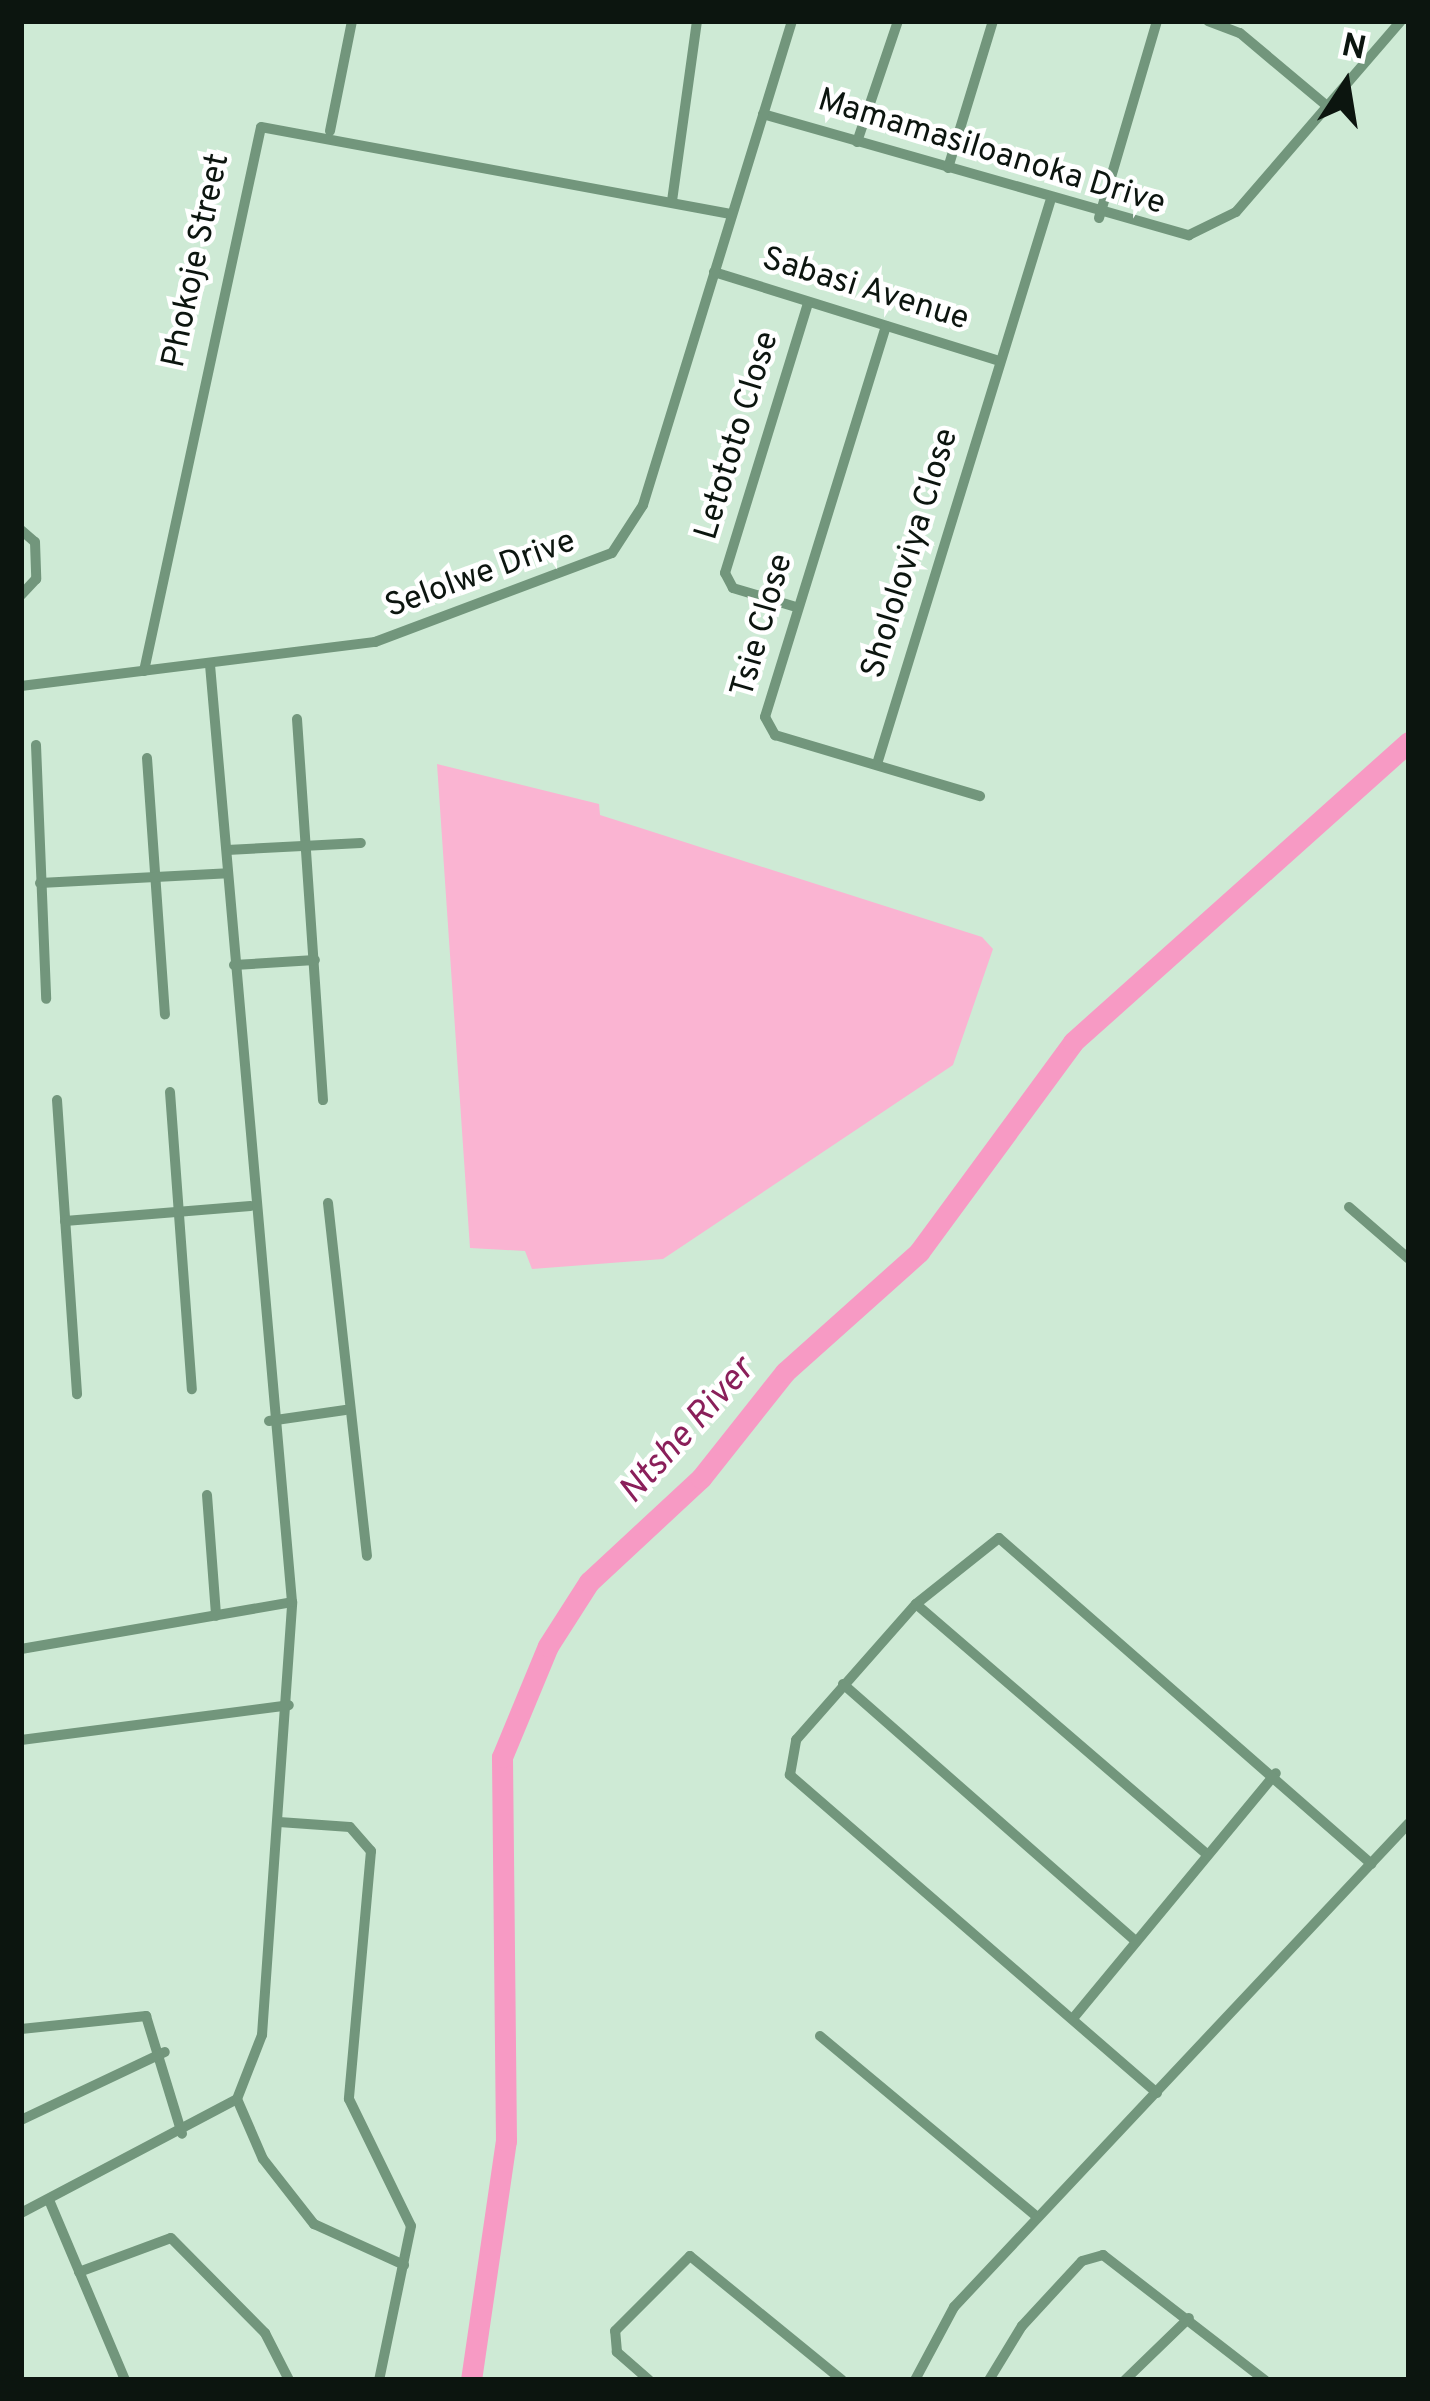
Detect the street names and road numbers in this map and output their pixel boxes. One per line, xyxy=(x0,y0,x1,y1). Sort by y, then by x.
street label: Mamamasiloanoka Drive xyxy=(812,82,1170,226)
street label: Phokoje Street xyxy=(156,150,240,372)
street label: Sabasi Avenue xyxy=(756,241,974,341)
street label: Letototo Close xyxy=(689,327,789,545)
street label: Shololoviya Close xyxy=(855,424,969,684)
street label: Selolwe Drive xyxy=(380,523,582,629)
street label: Tsie Close xyxy=(725,550,803,702)

